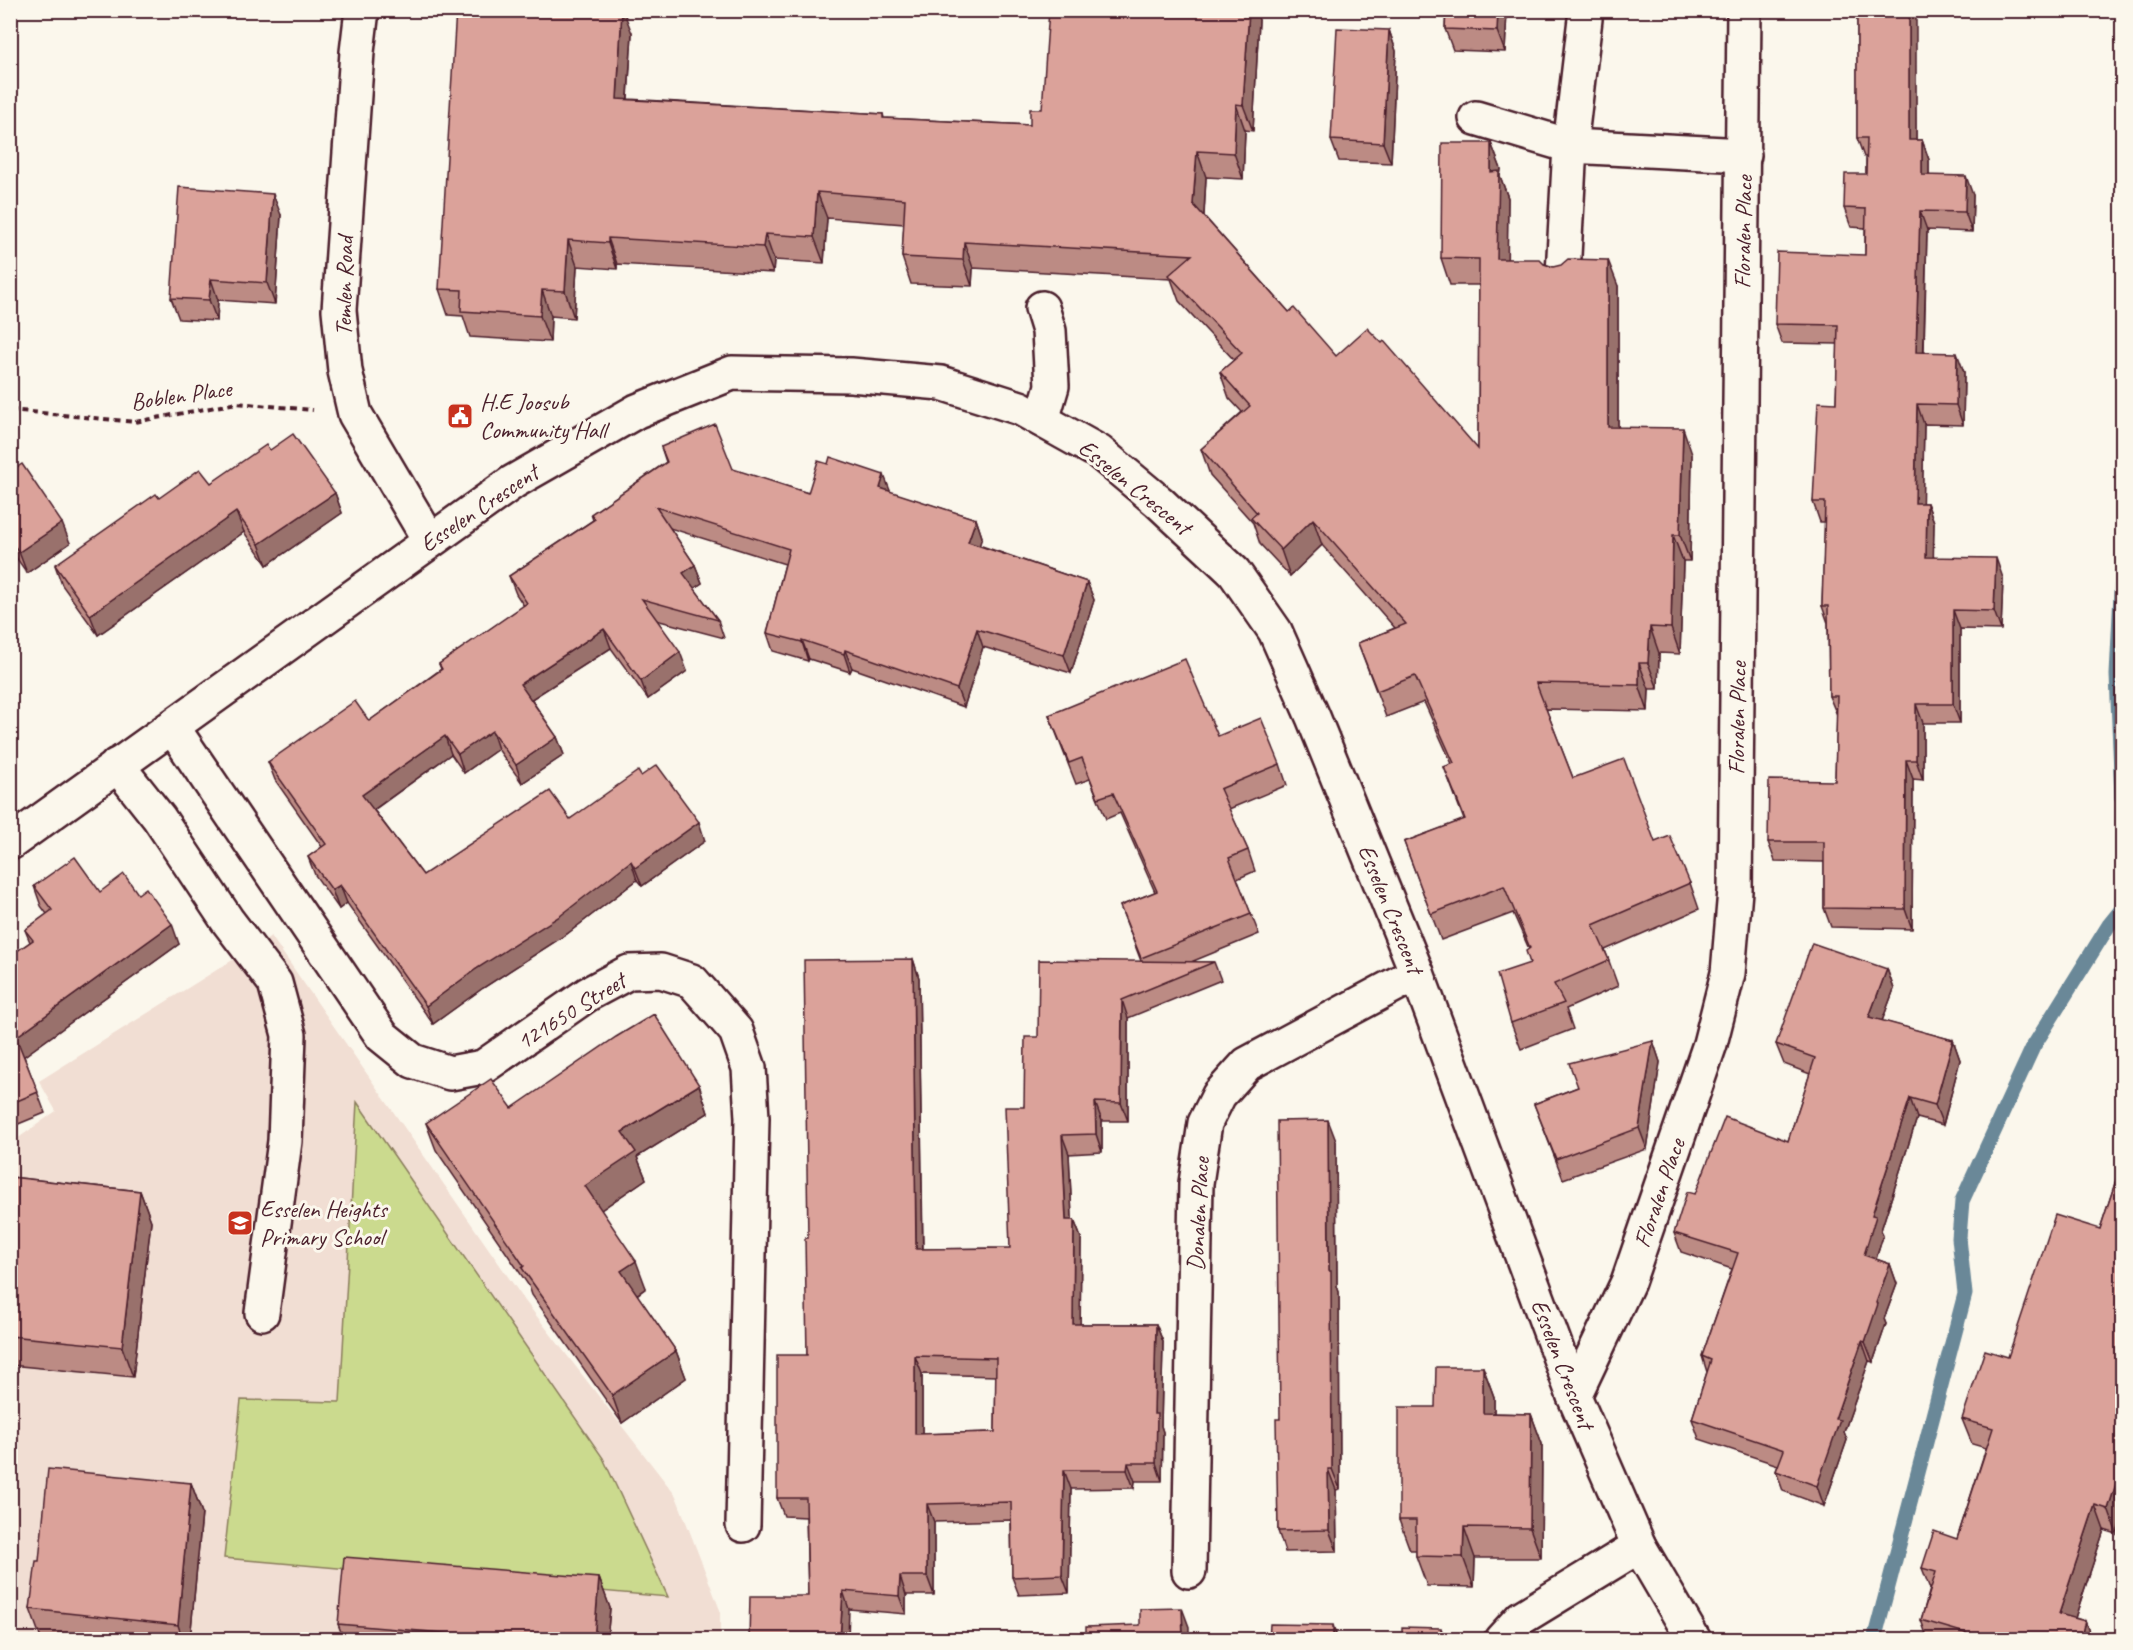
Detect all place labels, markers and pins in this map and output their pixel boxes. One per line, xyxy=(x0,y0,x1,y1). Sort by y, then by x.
place label: H.E Joosub Community Hall xyxy=(480,387,610,445)
public building icon: H.E Joosub Community Hall xyxy=(445,401,475,431)
place label: Esselen Heights Primary School xyxy=(260,1194,388,1252)
school or university icon: Esselen Heights Primary School xyxy=(225,1208,255,1238)

